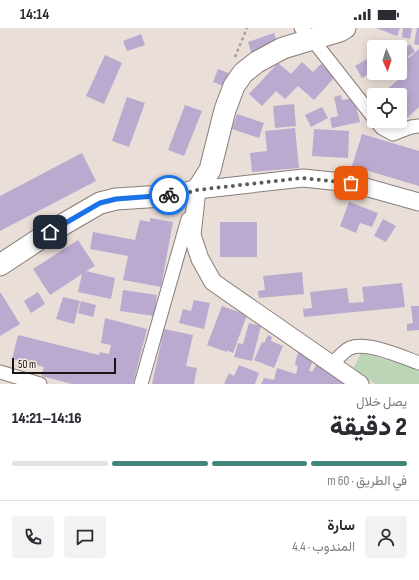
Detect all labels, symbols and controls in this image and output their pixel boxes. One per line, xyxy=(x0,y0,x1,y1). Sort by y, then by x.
text: 14:14 xyxy=(20,5,49,24)
north arrow xyxy=(367,40,407,80)
map controls xyxy=(367,40,407,128)
button: locate xyxy=(367,88,407,128)
pin xyxy=(334,166,368,200)
icon: bag xyxy=(340,172,362,194)
courier xyxy=(149,175,189,215)
icon: bike xyxy=(158,184,180,206)
pin xyxy=(33,215,67,249)
icon: home xyxy=(39,221,61,243)
scale bar xyxy=(12,356,116,375)
text: 50 m xyxy=(18,358,36,371)
text: يصل خلال xyxy=(356,394,407,410)
text: 14:16–14:21 xyxy=(12,409,82,428)
text: 2 دقيقة xyxy=(330,412,407,443)
text: في الطريق · 60 m xyxy=(327,473,407,489)
button: phone xyxy=(12,516,54,558)
button: chat xyxy=(64,516,106,558)
text: سارة xyxy=(327,516,355,535)
button: person xyxy=(365,516,407,558)
text: المندوب · 4.4 xyxy=(292,539,355,555)

